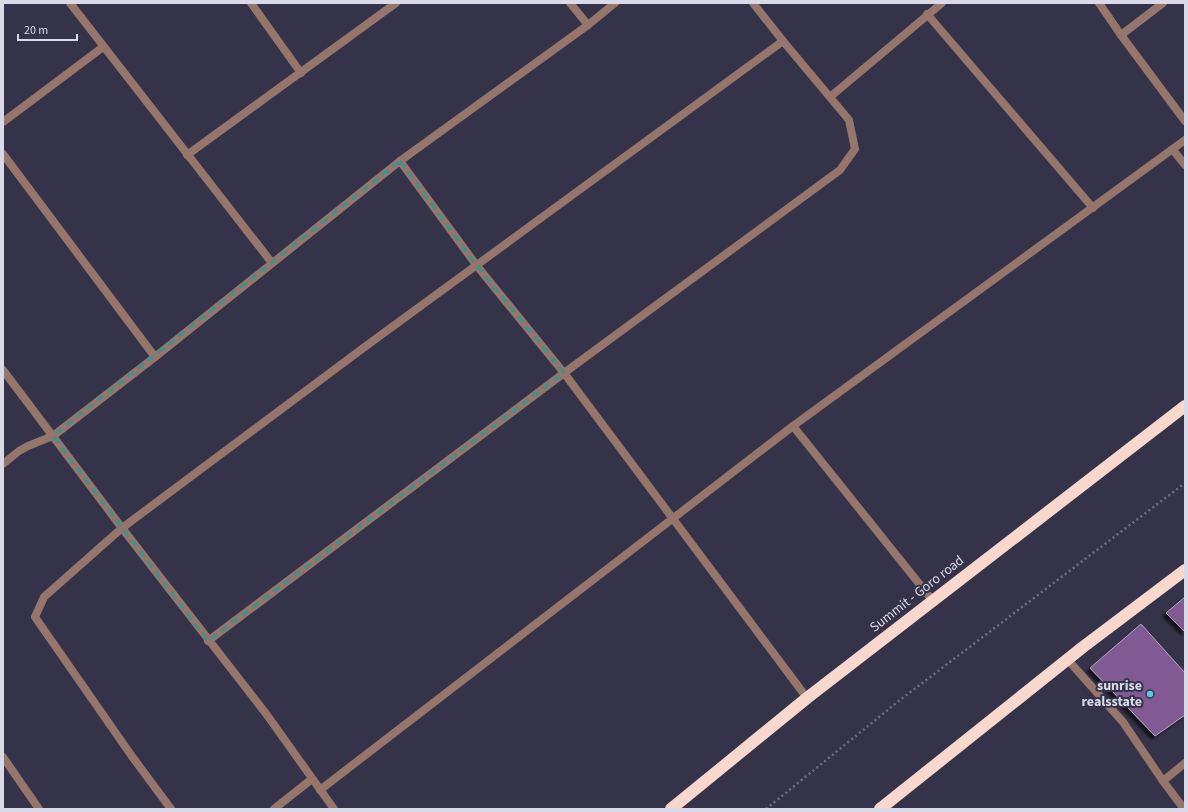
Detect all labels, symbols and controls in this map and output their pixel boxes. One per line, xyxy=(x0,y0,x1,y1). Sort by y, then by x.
scale bar xyxy=(18,16,77,42)
text: 20 m xyxy=(24,22,48,39)
street label: Summit - Goro road xyxy=(866,551,968,637)
place label: sunrise realsstate xyxy=(1081,676,1142,712)
marker: sunrise realsstate xyxy=(1145,689,1155,699)

